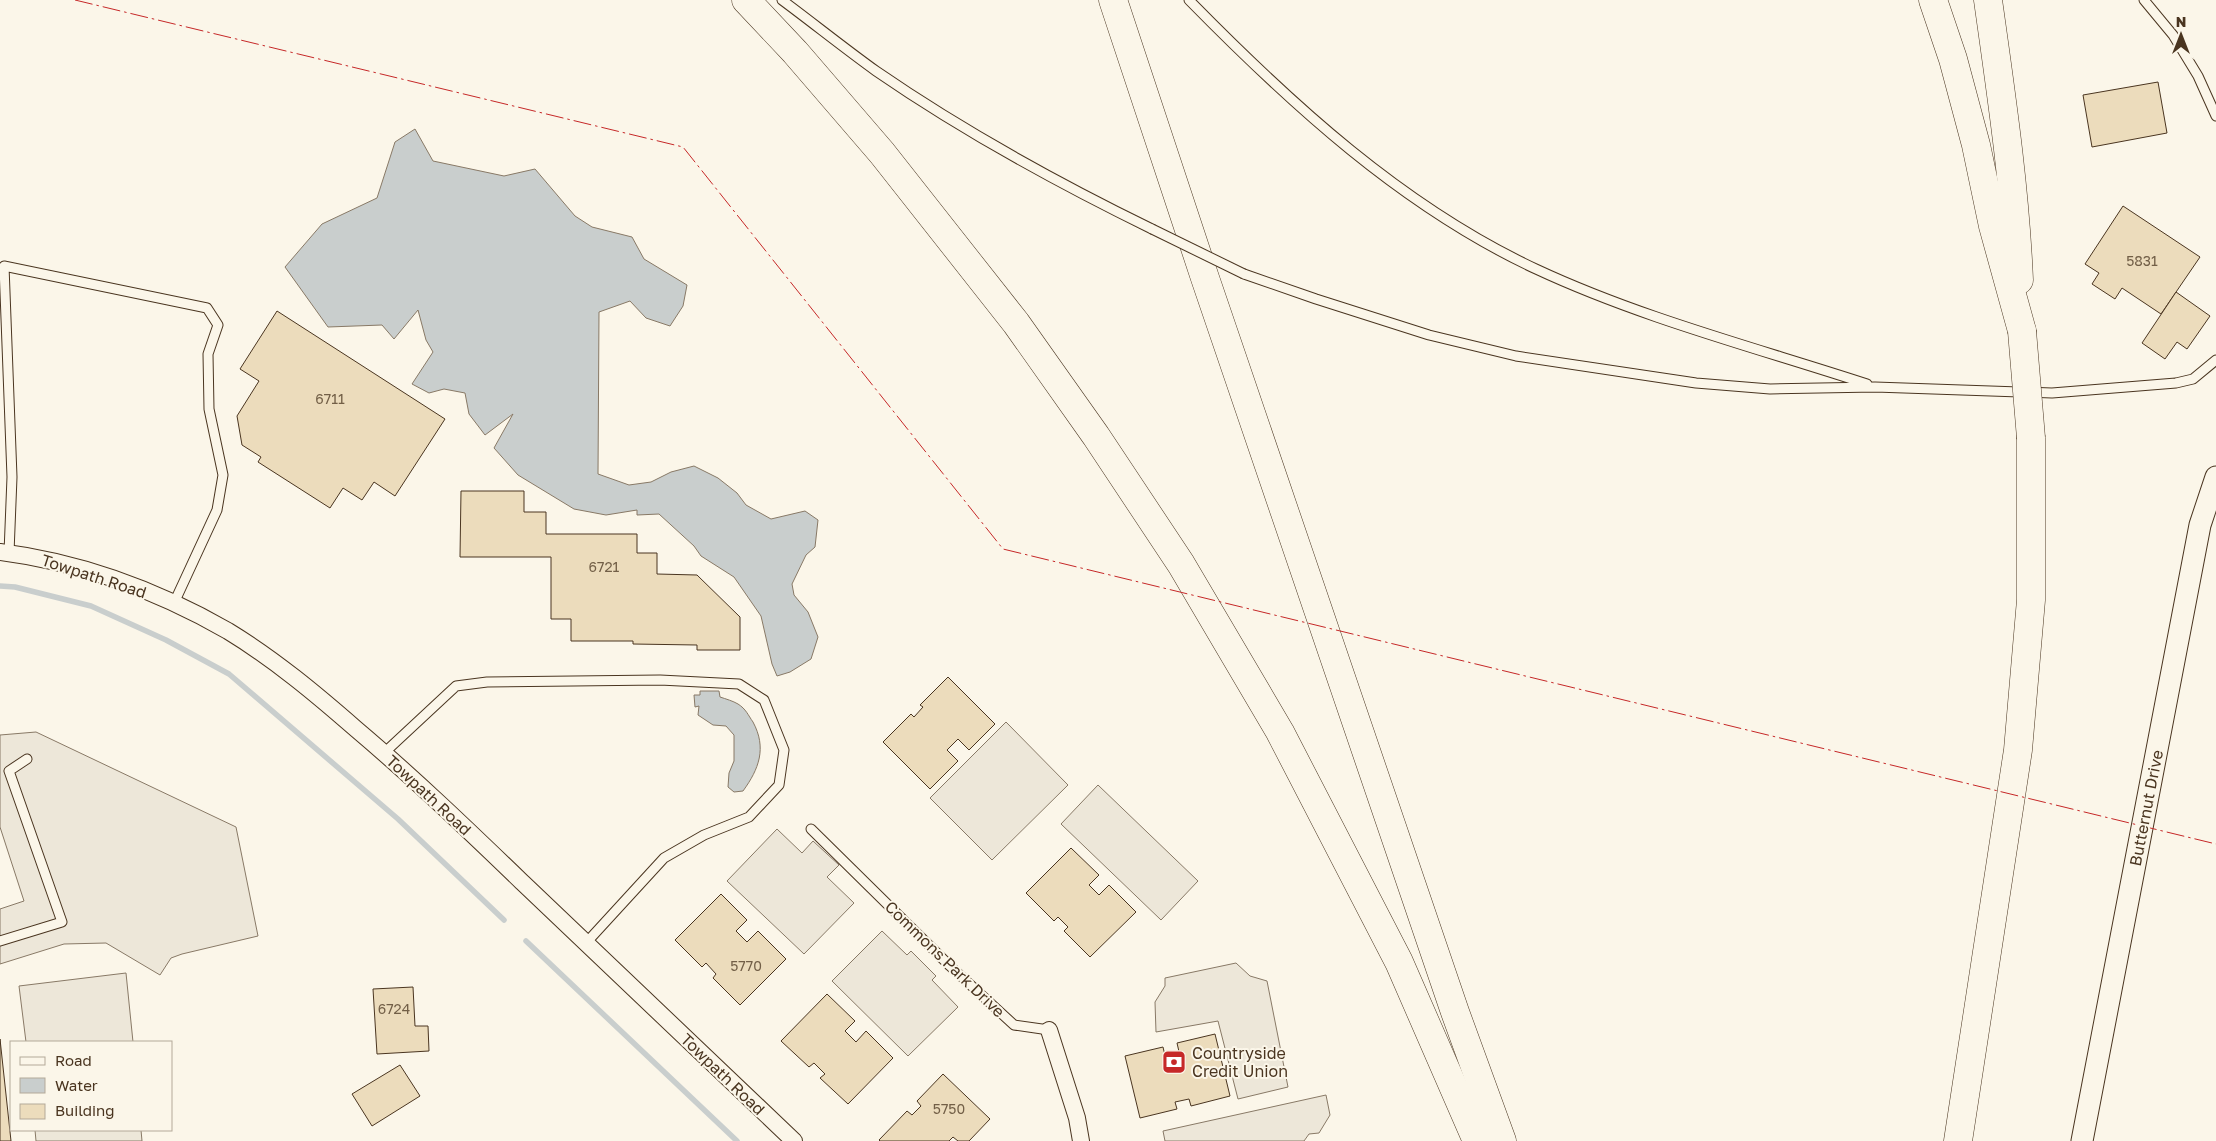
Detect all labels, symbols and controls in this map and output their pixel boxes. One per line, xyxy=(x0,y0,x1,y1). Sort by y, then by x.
north arrow xyxy=(2156,10,2206,60)
text: N xyxy=(2176,13,2186,30)
house number: 5831 xyxy=(2126,252,2158,269)
house number: 6711 xyxy=(315,390,345,407)
street label: Towpath Road xyxy=(39,550,149,602)
house number: 6721 xyxy=(589,558,620,575)
street label: Butternut Drive xyxy=(2125,748,2167,868)
street label: Towpath Road xyxy=(382,751,476,839)
street label: Commons Park Drive xyxy=(881,897,1009,1021)
house number: 5770 xyxy=(730,957,762,974)
house number: 6724 xyxy=(378,1000,410,1017)
street label: Towpath Road xyxy=(677,1029,769,1119)
legend xyxy=(10,1041,172,1131)
place label: Countryside Credit Union xyxy=(1192,1043,1288,1081)
bank icon: Countryside Credit Union xyxy=(1161,1049,1187,1075)
text: Road xyxy=(55,1051,92,1069)
text: Water xyxy=(55,1076,98,1094)
house number: 5750 xyxy=(933,1100,965,1117)
text: Building xyxy=(55,1101,115,1119)

